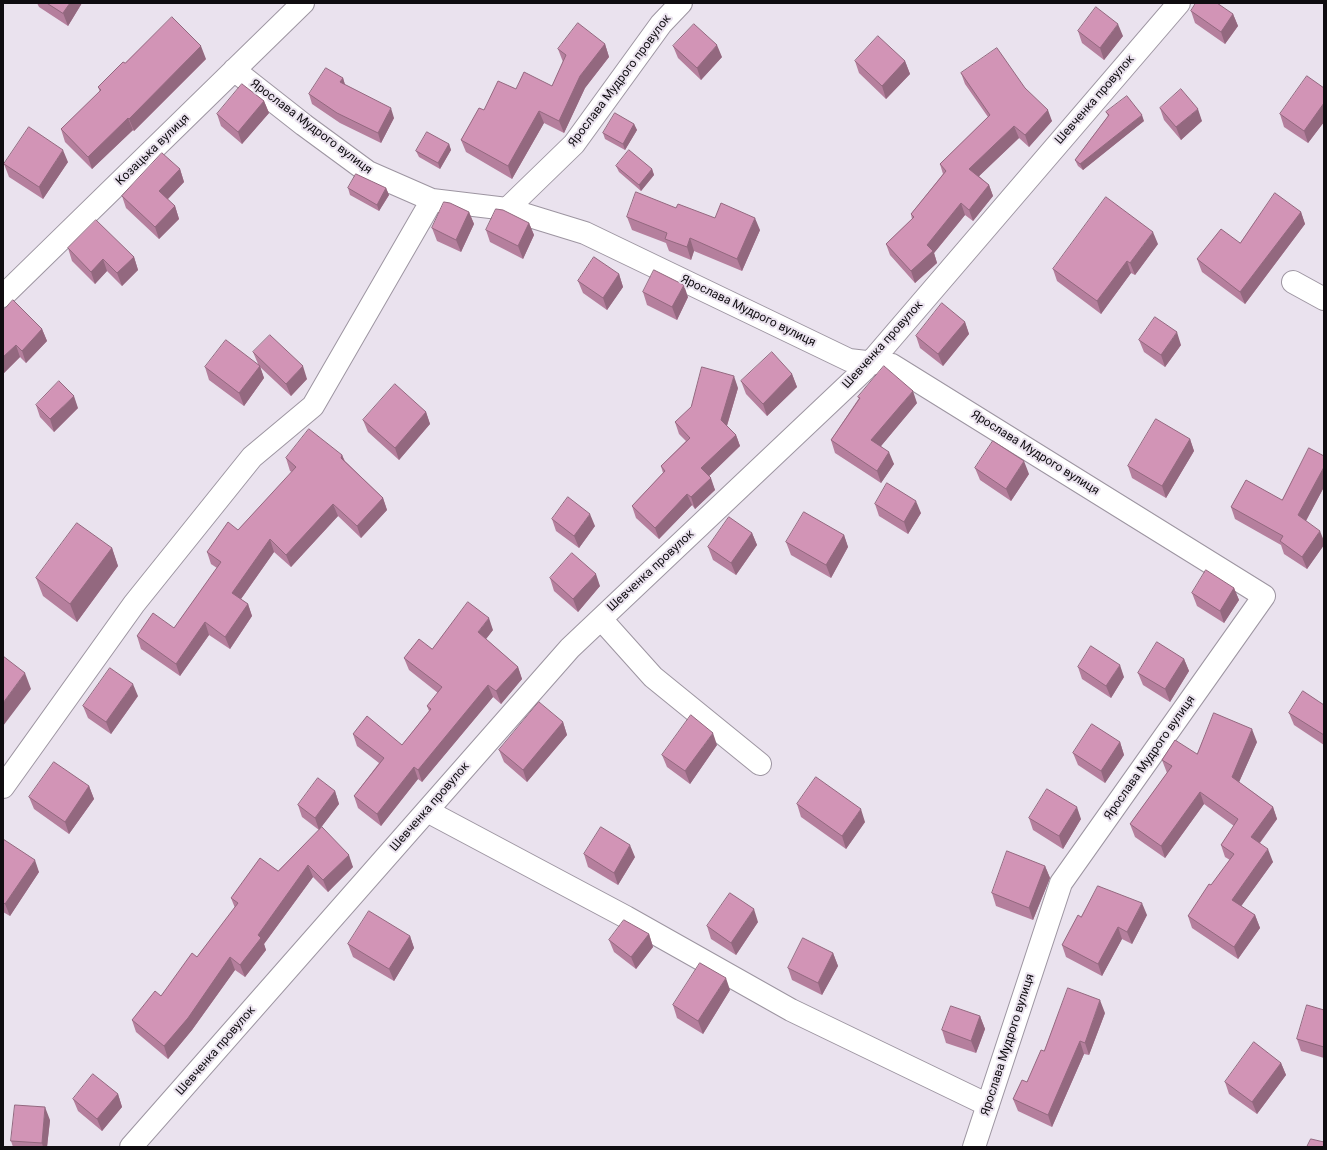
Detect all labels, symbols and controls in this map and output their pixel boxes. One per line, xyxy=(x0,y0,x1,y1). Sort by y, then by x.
street label: Ярослава Мудрого провулок xyxy=(566,12,674,150)
street label: Шевченка провулок xyxy=(1052,53,1138,147)
street label: Ярослава Мудрого вулиця xyxy=(247,77,375,177)
street label: Козацька вулиця xyxy=(113,111,193,189)
street label: Ярослава Мудрого вулиця xyxy=(678,272,818,350)
street label: Шевченка провулок xyxy=(840,298,926,392)
street label: Ярослава Мудрого вулиця xyxy=(968,408,1102,498)
street label: Шевченка провулок xyxy=(605,527,697,615)
street label: Ярослава Мудрого вулиця xyxy=(1101,693,1199,823)
street label: Шевченка провулок xyxy=(387,760,473,854)
street label: Ярослава Мудрого вулиця xyxy=(978,972,1038,1118)
street label: Шевченка провулок xyxy=(173,1004,259,1098)

